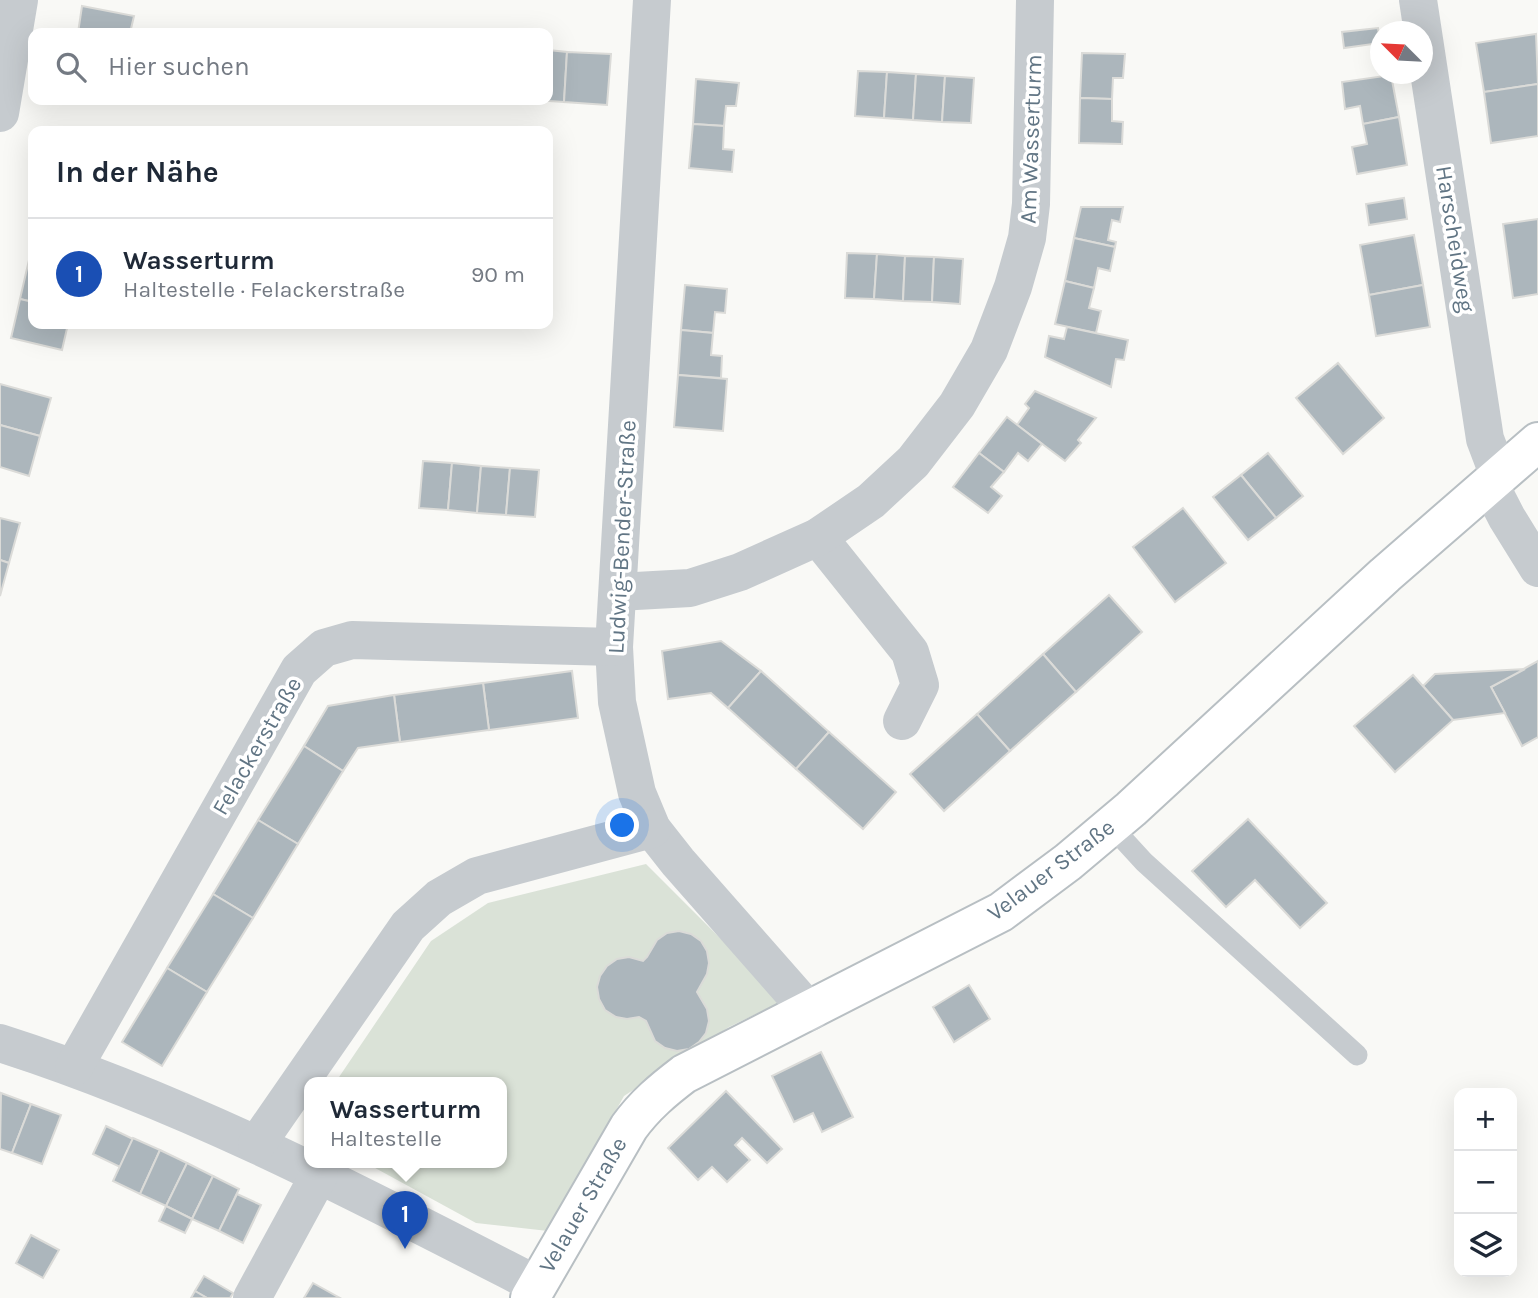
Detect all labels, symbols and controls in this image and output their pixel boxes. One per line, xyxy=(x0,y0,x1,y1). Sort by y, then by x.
north arrow xyxy=(1370,21,1433,84)
search box xyxy=(28,28,553,105)
icon: search xyxy=(52,48,90,86)
text: Hier suchen xyxy=(108,51,250,82)
street label: Am Wasserturm xyxy=(1015,54,1047,224)
text: In der Nähe xyxy=(56,154,219,190)
street label: Harscheidweg xyxy=(1430,164,1480,314)
text: Wasserturm xyxy=(123,245,275,276)
text: 1 xyxy=(75,261,83,288)
text: 90 m xyxy=(471,261,525,288)
text: Haltestelle · Felackerstraße xyxy=(123,276,405,303)
street label: Ludwig-Bender-Straße xyxy=(602,419,642,655)
street label: Felackerstraße xyxy=(207,672,307,820)
your location xyxy=(605,808,639,842)
street label: Velauer Straße xyxy=(982,813,1120,927)
popup xyxy=(304,1077,507,1168)
map controls xyxy=(1454,1088,1517,1277)
button: + xyxy=(1454,1088,1517,1151)
text: Wasserturm xyxy=(330,1094,481,1125)
text: Haltestelle xyxy=(330,1125,442,1152)
street label: Velauer Straße xyxy=(533,1132,633,1278)
button: − xyxy=(1454,1151,1517,1214)
pin: 1 xyxy=(382,1191,428,1249)
button: layers xyxy=(1454,1214,1517,1277)

